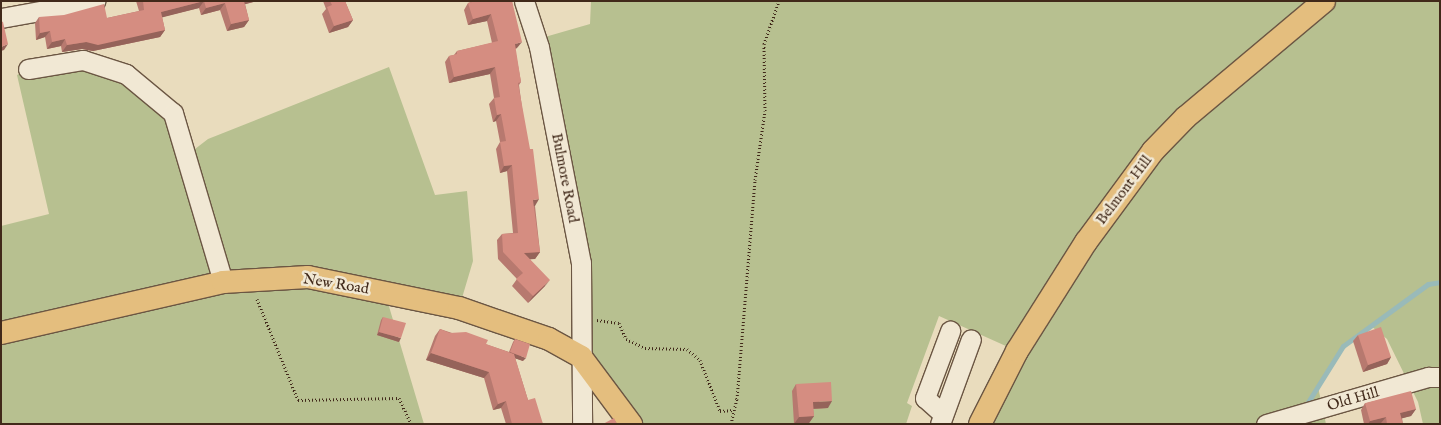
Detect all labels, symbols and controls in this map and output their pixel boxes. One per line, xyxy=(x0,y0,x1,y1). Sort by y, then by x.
street label: Bulmore Road xyxy=(547,132,583,224)
street label: Belmont Hill xyxy=(1092,152,1156,228)
street label: New Road xyxy=(302,270,370,298)
street label: Old Hill xyxy=(1325,383,1381,415)

